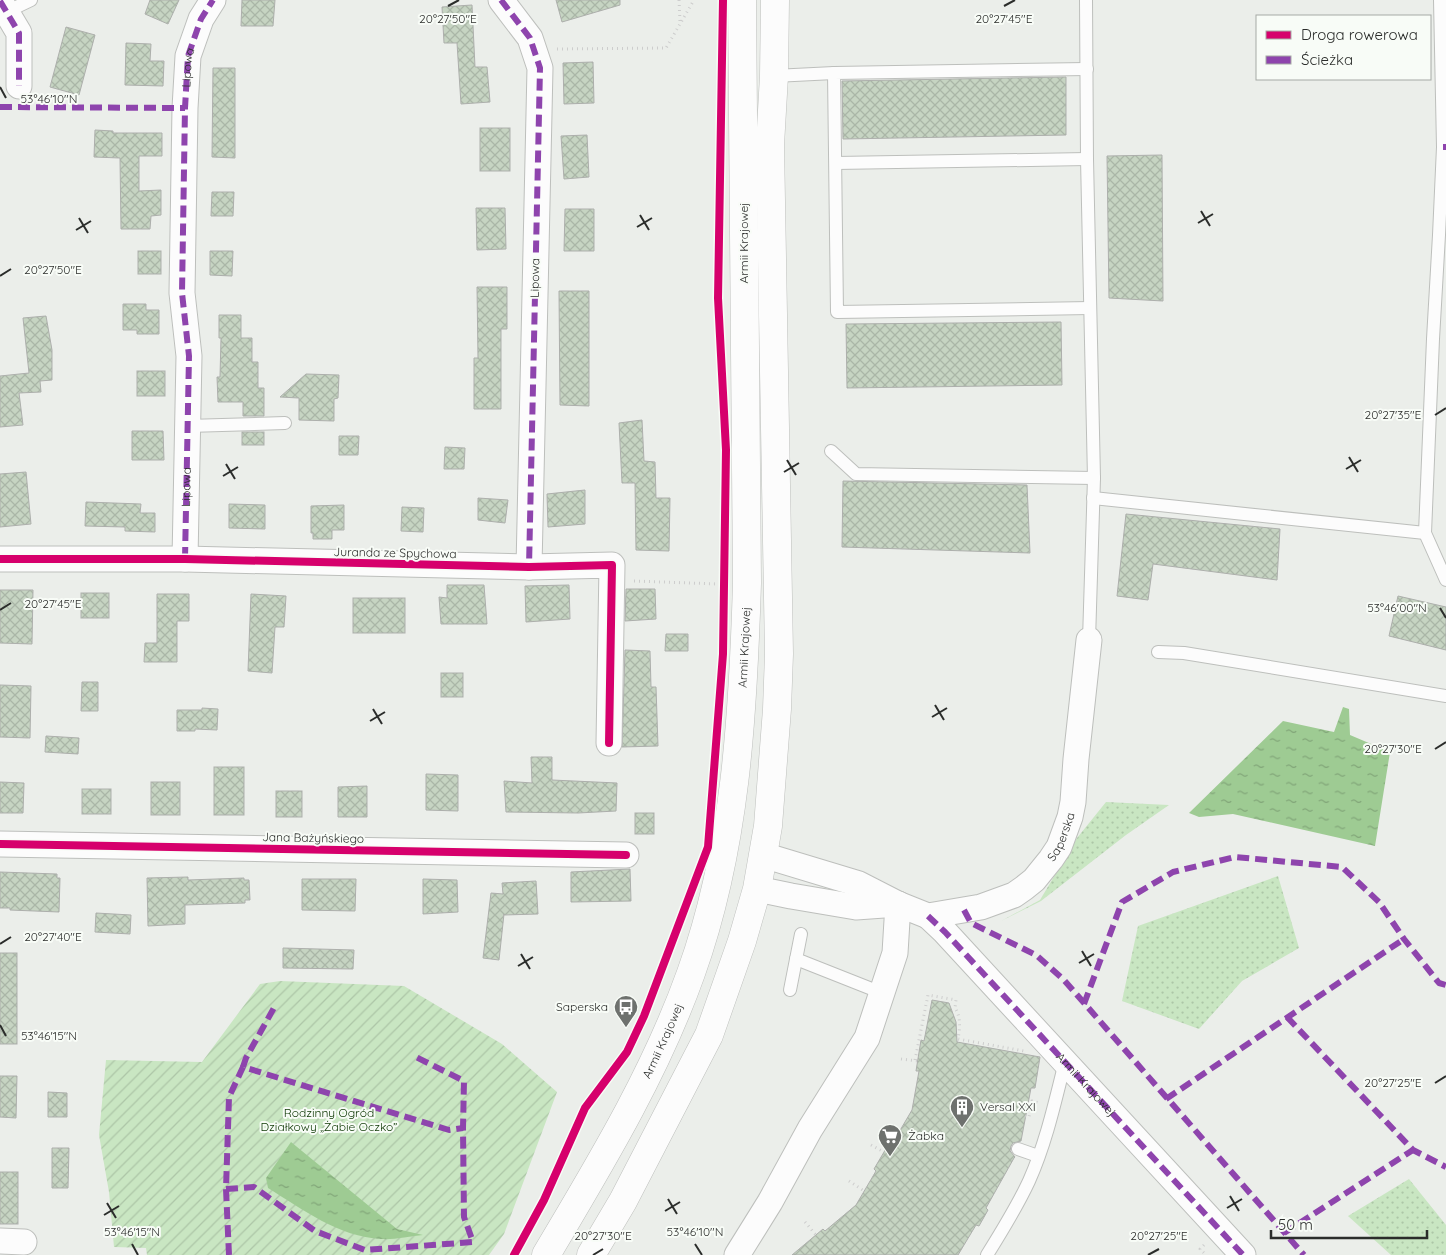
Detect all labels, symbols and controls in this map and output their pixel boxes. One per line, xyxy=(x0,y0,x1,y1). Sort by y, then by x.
text: 20°27'50"E xyxy=(419,11,477,26)
text: 20°27'45"E xyxy=(975,11,1033,26)
legend xyxy=(1256,15,1431,80)
text: Droga rowerowa xyxy=(1301,25,1418,44)
street label: Lipowa xyxy=(178,45,197,88)
text: Ścieżka xyxy=(1301,50,1353,69)
text: 53°46'10"N xyxy=(21,91,77,106)
street label: Armii Krajowej xyxy=(736,202,751,284)
street label: Lipowa xyxy=(527,258,542,298)
text: 20°27'50"E xyxy=(24,262,82,277)
text: 20°27'35"E xyxy=(1365,407,1422,422)
street label: Lipowa xyxy=(178,467,194,507)
street label: Juranda ze Spychowa xyxy=(333,544,457,561)
text: 20°27'45"E xyxy=(24,596,82,611)
text: 53°46'00"N xyxy=(1367,600,1427,615)
street label: Armii Krajowej xyxy=(735,606,753,688)
text: 20°27'30"E xyxy=(1364,741,1422,756)
street label: Saperska xyxy=(1044,811,1078,864)
street label: Jana Bażyńskiego xyxy=(262,829,364,846)
text: 20°27'40"E xyxy=(24,929,82,944)
bus stop icon: Saperska xyxy=(613,994,639,1028)
place label: Saperska xyxy=(556,999,608,1014)
street label: Armii Krajowej xyxy=(639,1001,686,1081)
text: 53°46'15"N xyxy=(21,1028,77,1043)
street label: Armii Krajowej xyxy=(1053,1049,1119,1119)
text: 20°27'25"E xyxy=(1364,1075,1422,1090)
building icon: Versal XXI xyxy=(949,1094,975,1128)
place label: Versal XXI xyxy=(980,1099,1036,1114)
park label: Rodzinny Ogród Działkowy „Żabie Oczko” xyxy=(260,1105,398,1134)
supermarket icon: Żabka xyxy=(877,1123,903,1157)
place label: Żabka xyxy=(908,1128,944,1143)
scale bar xyxy=(1271,1208,1427,1240)
text: 50 m xyxy=(1278,1215,1313,1234)
text: 53°46'15"N xyxy=(104,1224,160,1239)
text: 53°46'10"N xyxy=(667,1224,723,1239)
text: 20°27'30"E xyxy=(574,1228,632,1243)
text: 20°27'25"E xyxy=(1130,1228,1188,1243)

